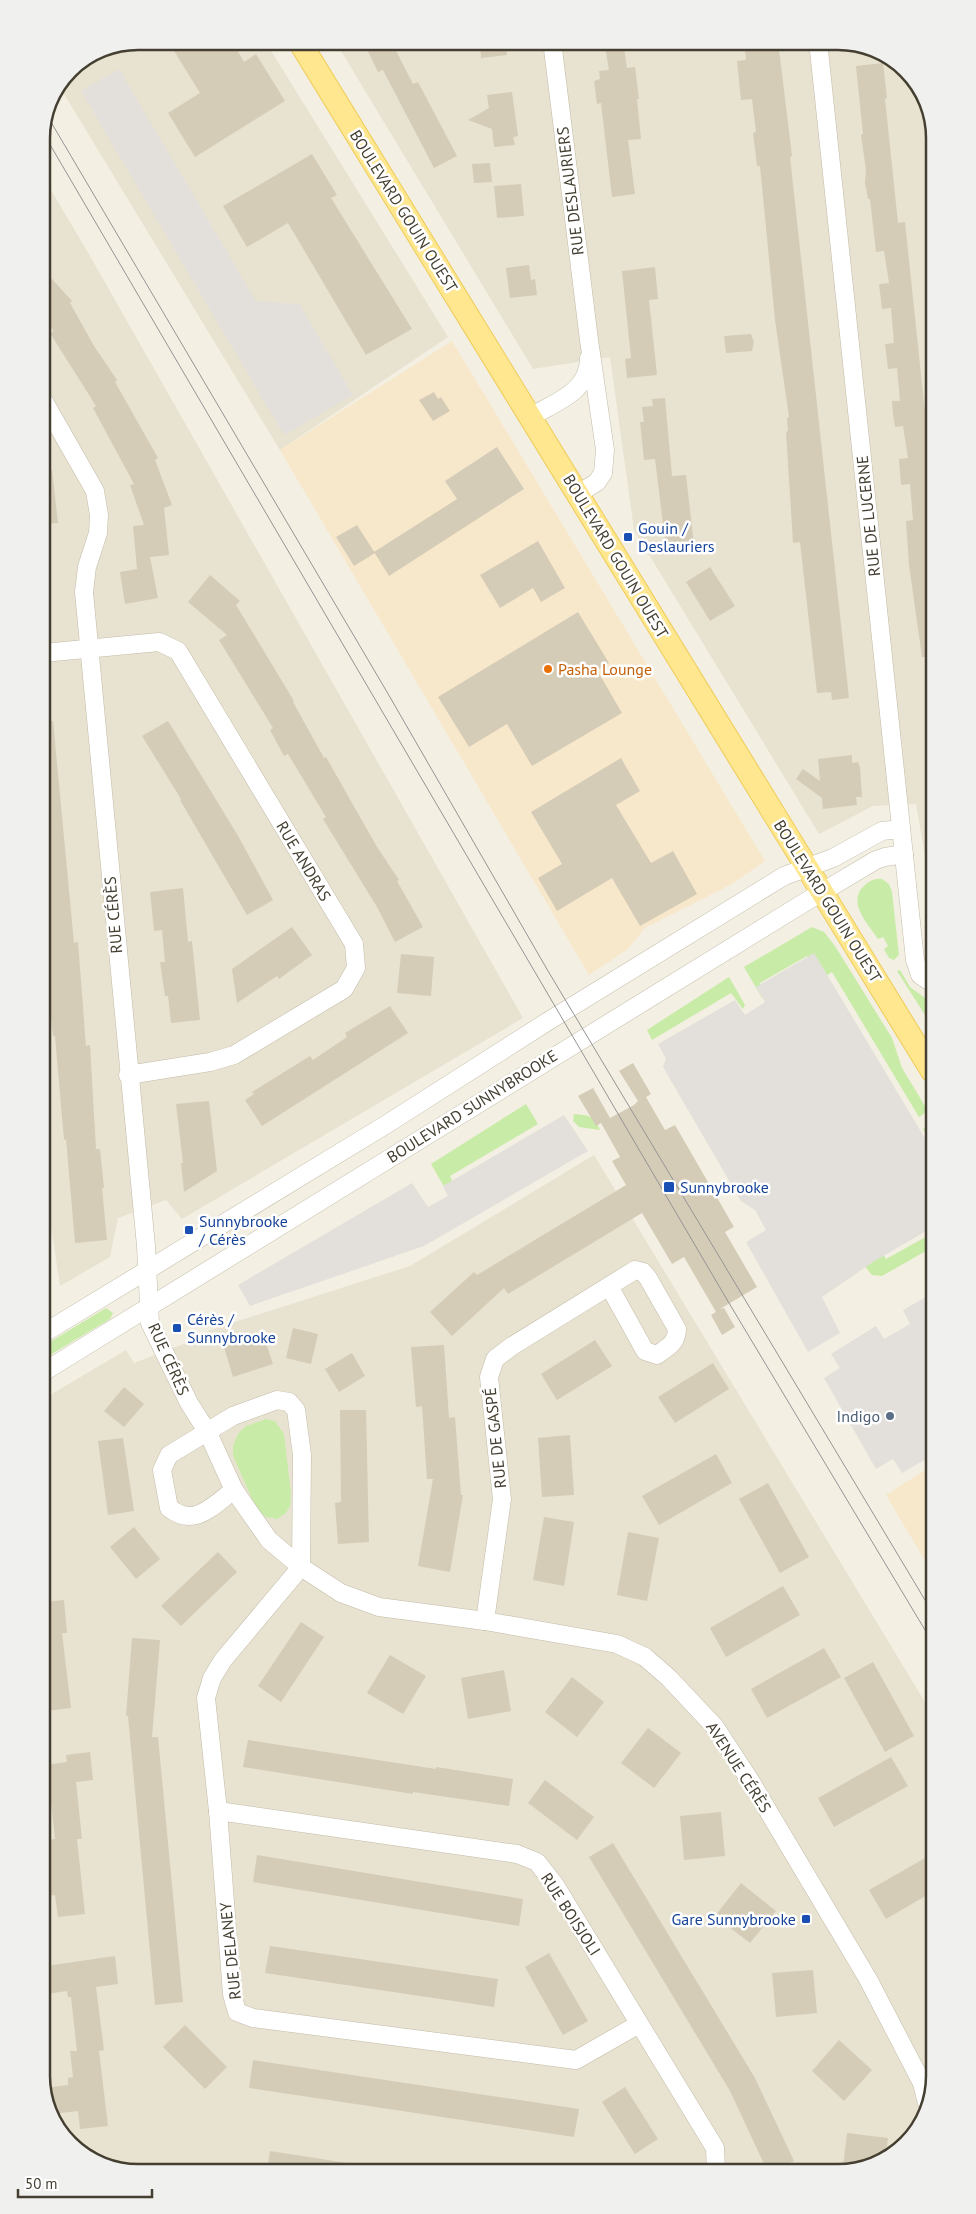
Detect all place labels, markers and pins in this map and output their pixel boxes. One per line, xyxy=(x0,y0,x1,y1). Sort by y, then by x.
place label: Gouin / Deslauriers xyxy=(638,518,715,556)
marker: Gouin / Deslauriers xyxy=(622,531,634,543)
place label: Pasha Lounge xyxy=(558,659,652,679)
marker: Pasha Lounge xyxy=(542,663,554,675)
place label: Sunnybrooke xyxy=(680,1177,769,1197)
marker: Sunnybrooke xyxy=(662,1180,676,1194)
place label: Sunnybrooke / Cérès xyxy=(198,1211,288,1249)
marker: Sunnybrooke / Cérès xyxy=(183,1224,195,1236)
place label: Cérès / Sunnybrooke xyxy=(187,1309,276,1347)
marker: Cérès / Sunnybrooke xyxy=(171,1322,183,1334)
place label: Indigo xyxy=(837,1406,880,1426)
marker: Indigo xyxy=(884,1410,896,1422)
place label: Gare Sunnybrooke xyxy=(672,1909,796,1929)
marker: Gare Sunnybrooke xyxy=(800,1913,812,1925)

